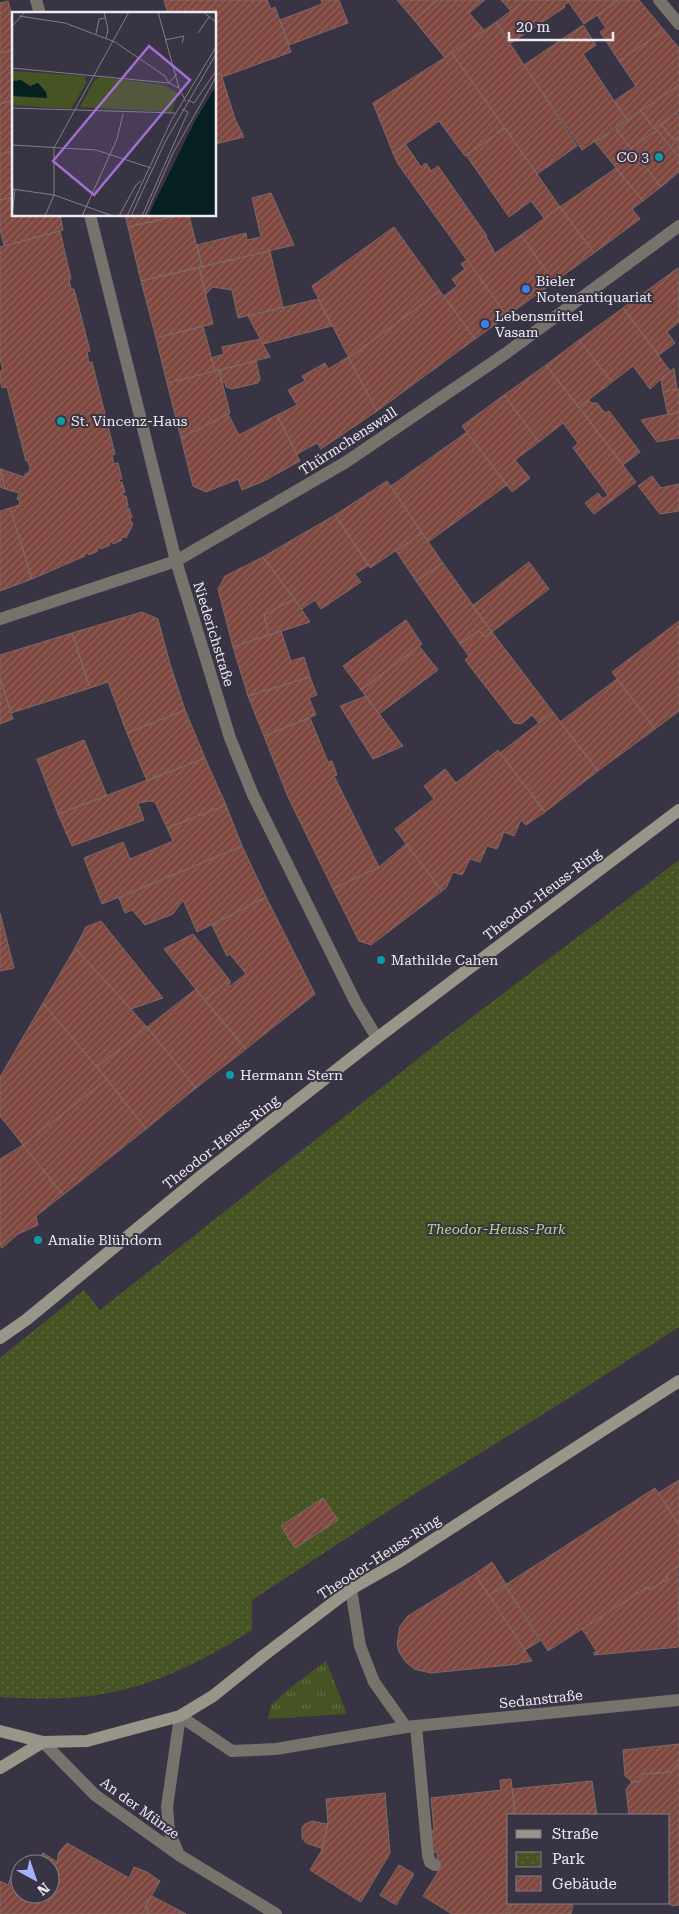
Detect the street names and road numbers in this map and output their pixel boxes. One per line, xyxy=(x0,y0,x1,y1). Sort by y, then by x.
street label: Thürmchenswall xyxy=(296,403,400,479)
street label: Niederichstraße xyxy=(190,580,238,689)
street label: Theodor-Heuss-Ring xyxy=(480,845,604,943)
street label: Theodor-Heuss-Ring xyxy=(160,1092,282,1192)
street label: Theodor-Heuss-Ring xyxy=(315,1511,443,1603)
street label: Sedanstraße xyxy=(499,1687,584,1711)
street label: An der Münze xyxy=(97,1774,183,1842)

